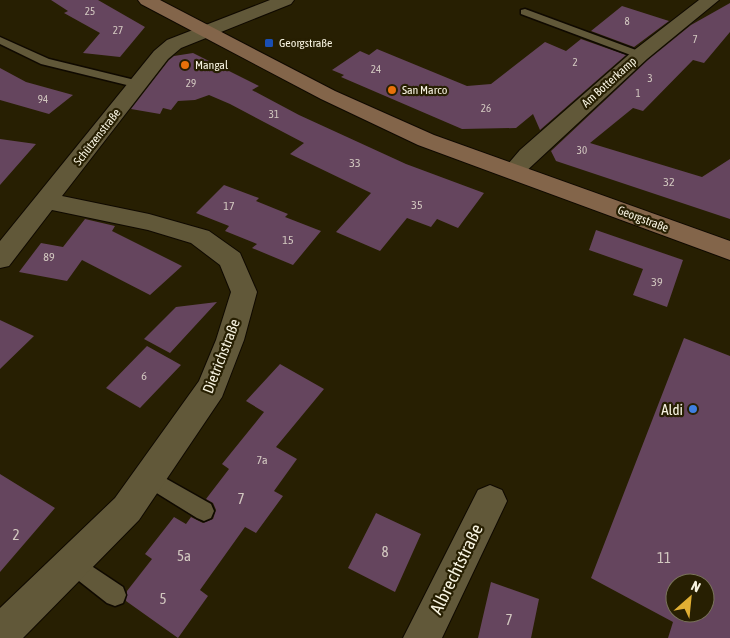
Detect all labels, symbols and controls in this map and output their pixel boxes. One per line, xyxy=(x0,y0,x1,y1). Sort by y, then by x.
house number: 25 xyxy=(85,5,95,17)
house number: 8 xyxy=(624,15,630,27)
house number: 27 xyxy=(113,24,123,36)
house number: 7 xyxy=(692,33,698,45)
place label: Georgstraße xyxy=(279,36,332,50)
marker: Georgstraße xyxy=(263,37,275,49)
street label: Am Botterkamp xyxy=(579,54,639,110)
house number: 2 xyxy=(572,56,578,68)
place label: Mangal xyxy=(195,58,229,72)
marker: Mangal xyxy=(179,59,191,71)
house number: 24 xyxy=(371,63,381,75)
house number: 3 xyxy=(647,72,653,84)
house number: 29 xyxy=(186,77,196,89)
place label: San Marco xyxy=(402,83,448,97)
marker: San Marco xyxy=(386,84,398,96)
house number: 1 xyxy=(635,87,641,99)
house number: 94 xyxy=(38,93,48,105)
house number: 26 xyxy=(481,102,491,114)
street label: Schützenstraße xyxy=(71,106,123,168)
house number: 31 xyxy=(269,108,279,120)
house number: 30 xyxy=(577,144,587,156)
house number: 33 xyxy=(349,156,361,170)
house number: 32 xyxy=(663,175,675,189)
house number: 35 xyxy=(411,198,423,212)
house number: 17 xyxy=(223,199,235,213)
street label: Georgstraße xyxy=(616,203,670,235)
house number: 15 xyxy=(282,233,294,247)
house number: 89 xyxy=(43,250,55,264)
house number: 39 xyxy=(651,275,663,289)
street label: Dietrichstraße xyxy=(199,316,243,396)
house number: 6 xyxy=(141,369,147,383)
place label: Aldi xyxy=(661,401,683,418)
marker: Aldi xyxy=(687,403,699,415)
house number: 7a xyxy=(256,453,268,467)
house number: 7 xyxy=(237,490,245,507)
street label: Albrechtstraße xyxy=(425,521,487,617)
house number: 2 xyxy=(12,526,20,543)
house number: 8 xyxy=(381,543,389,560)
house number: 5a xyxy=(177,547,191,564)
house number: 11 xyxy=(657,549,671,566)
north arrow xyxy=(665,573,715,623)
text: N xyxy=(689,577,703,595)
house number: 5 xyxy=(159,590,167,607)
house number: 7 xyxy=(505,611,513,628)

